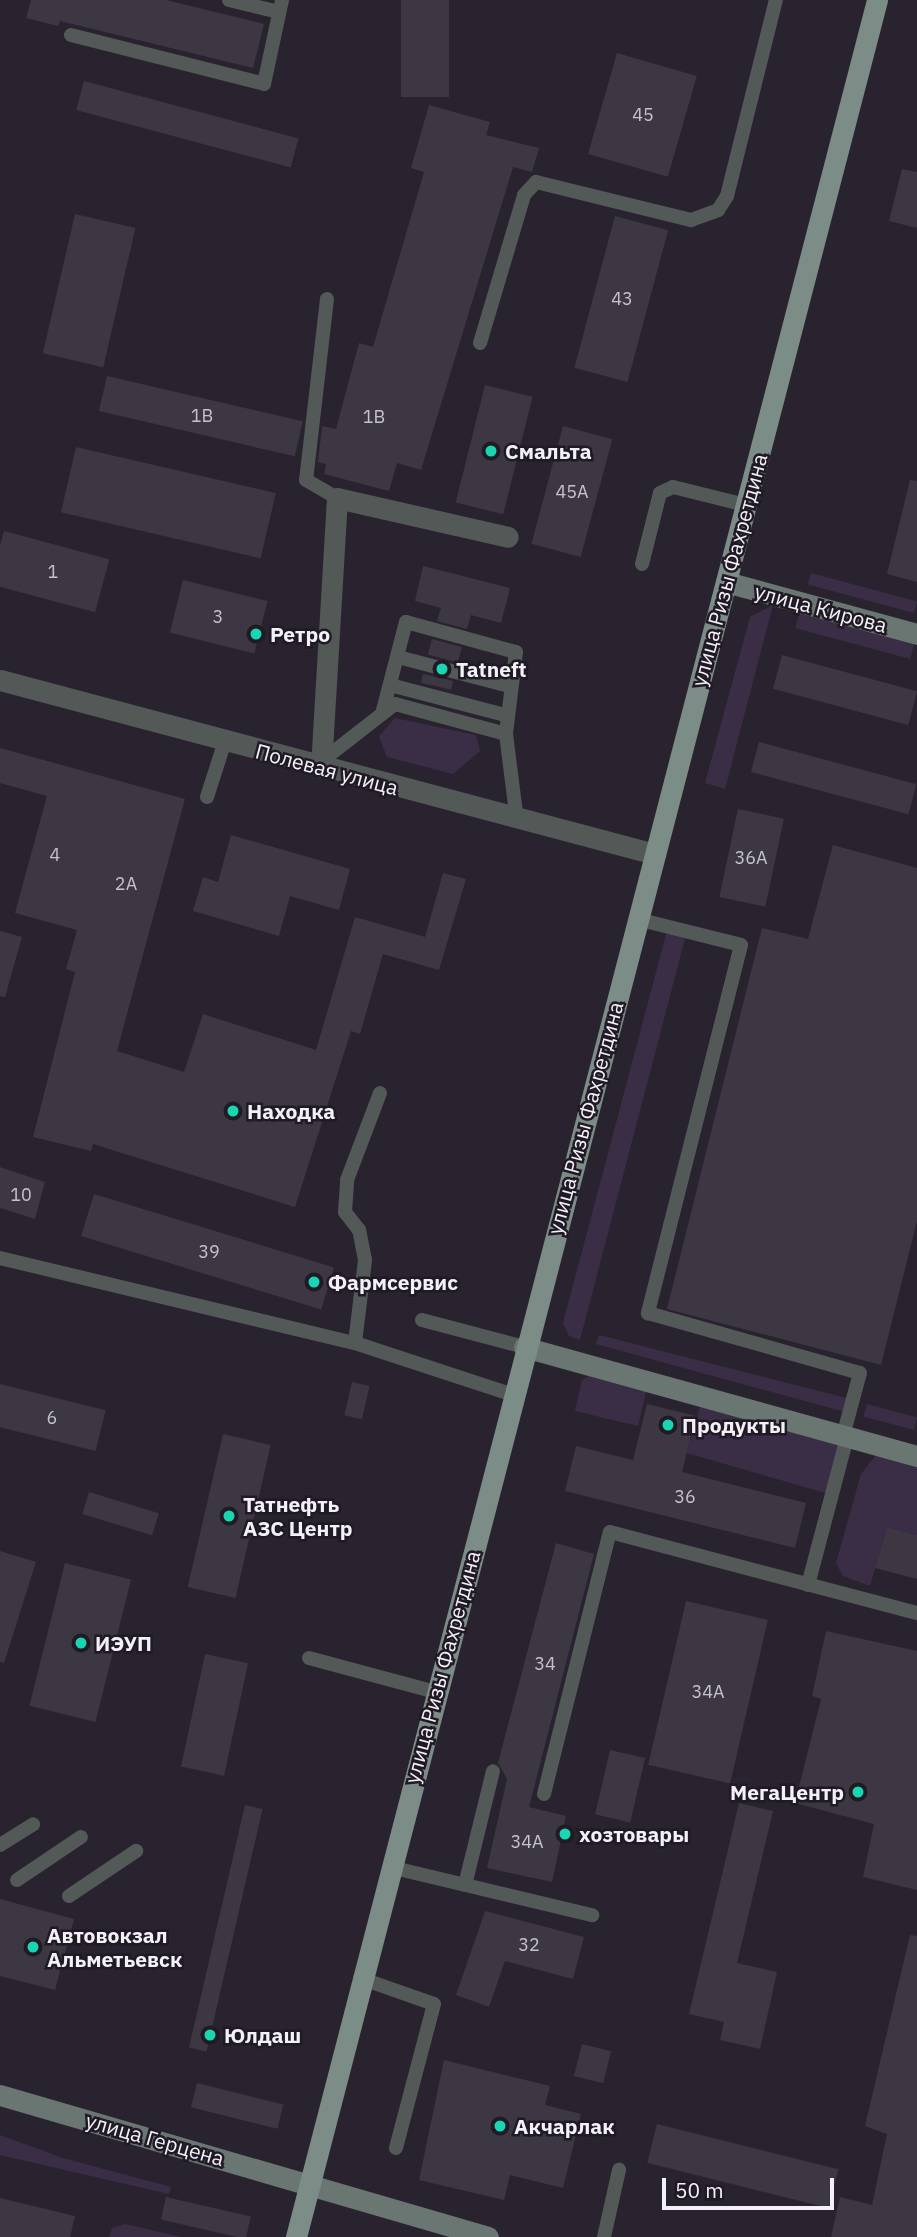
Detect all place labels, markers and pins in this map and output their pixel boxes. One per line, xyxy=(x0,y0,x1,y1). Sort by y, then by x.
place label: Смальта xyxy=(505,438,592,464)
marker: Смальта xyxy=(483,443,499,459)
place label: Ретро xyxy=(270,621,330,647)
marker: Ретро xyxy=(248,626,264,642)
place label: Tatneft xyxy=(456,656,527,682)
marker: Tatneft xyxy=(434,661,450,677)
place label: Находка xyxy=(247,1098,335,1124)
marker: Находка xyxy=(225,1103,241,1119)
place label: Фармсервис xyxy=(328,1269,458,1295)
marker: Фармсервис xyxy=(306,1274,322,1290)
place label: Продукты xyxy=(682,1412,786,1438)
marker: Продукты xyxy=(660,1417,676,1433)
place label: Татнефть АЗС Центр xyxy=(243,1491,353,1541)
marker: Татнефть АЗС Центр xyxy=(221,1508,237,1524)
place label: ИЭУП xyxy=(95,1630,152,1656)
marker: ИЭУП xyxy=(73,1635,89,1651)
place label: МегаЦентр xyxy=(730,1779,844,1805)
marker: МегаЦентр xyxy=(850,1784,866,1800)
place label: хозтовары xyxy=(579,1821,689,1847)
marker: хозтовары xyxy=(557,1826,573,1842)
place label: Автовокзал Альметьевск xyxy=(47,1922,182,1972)
marker: Автовокзал Альметьевск xyxy=(25,1939,41,1955)
place label: Юлдаш xyxy=(224,2022,301,2048)
marker: Юлдаш xyxy=(202,2027,218,2043)
place label: Акчарлак xyxy=(514,2113,615,2139)
marker: Акчарлак xyxy=(492,2118,508,2134)

